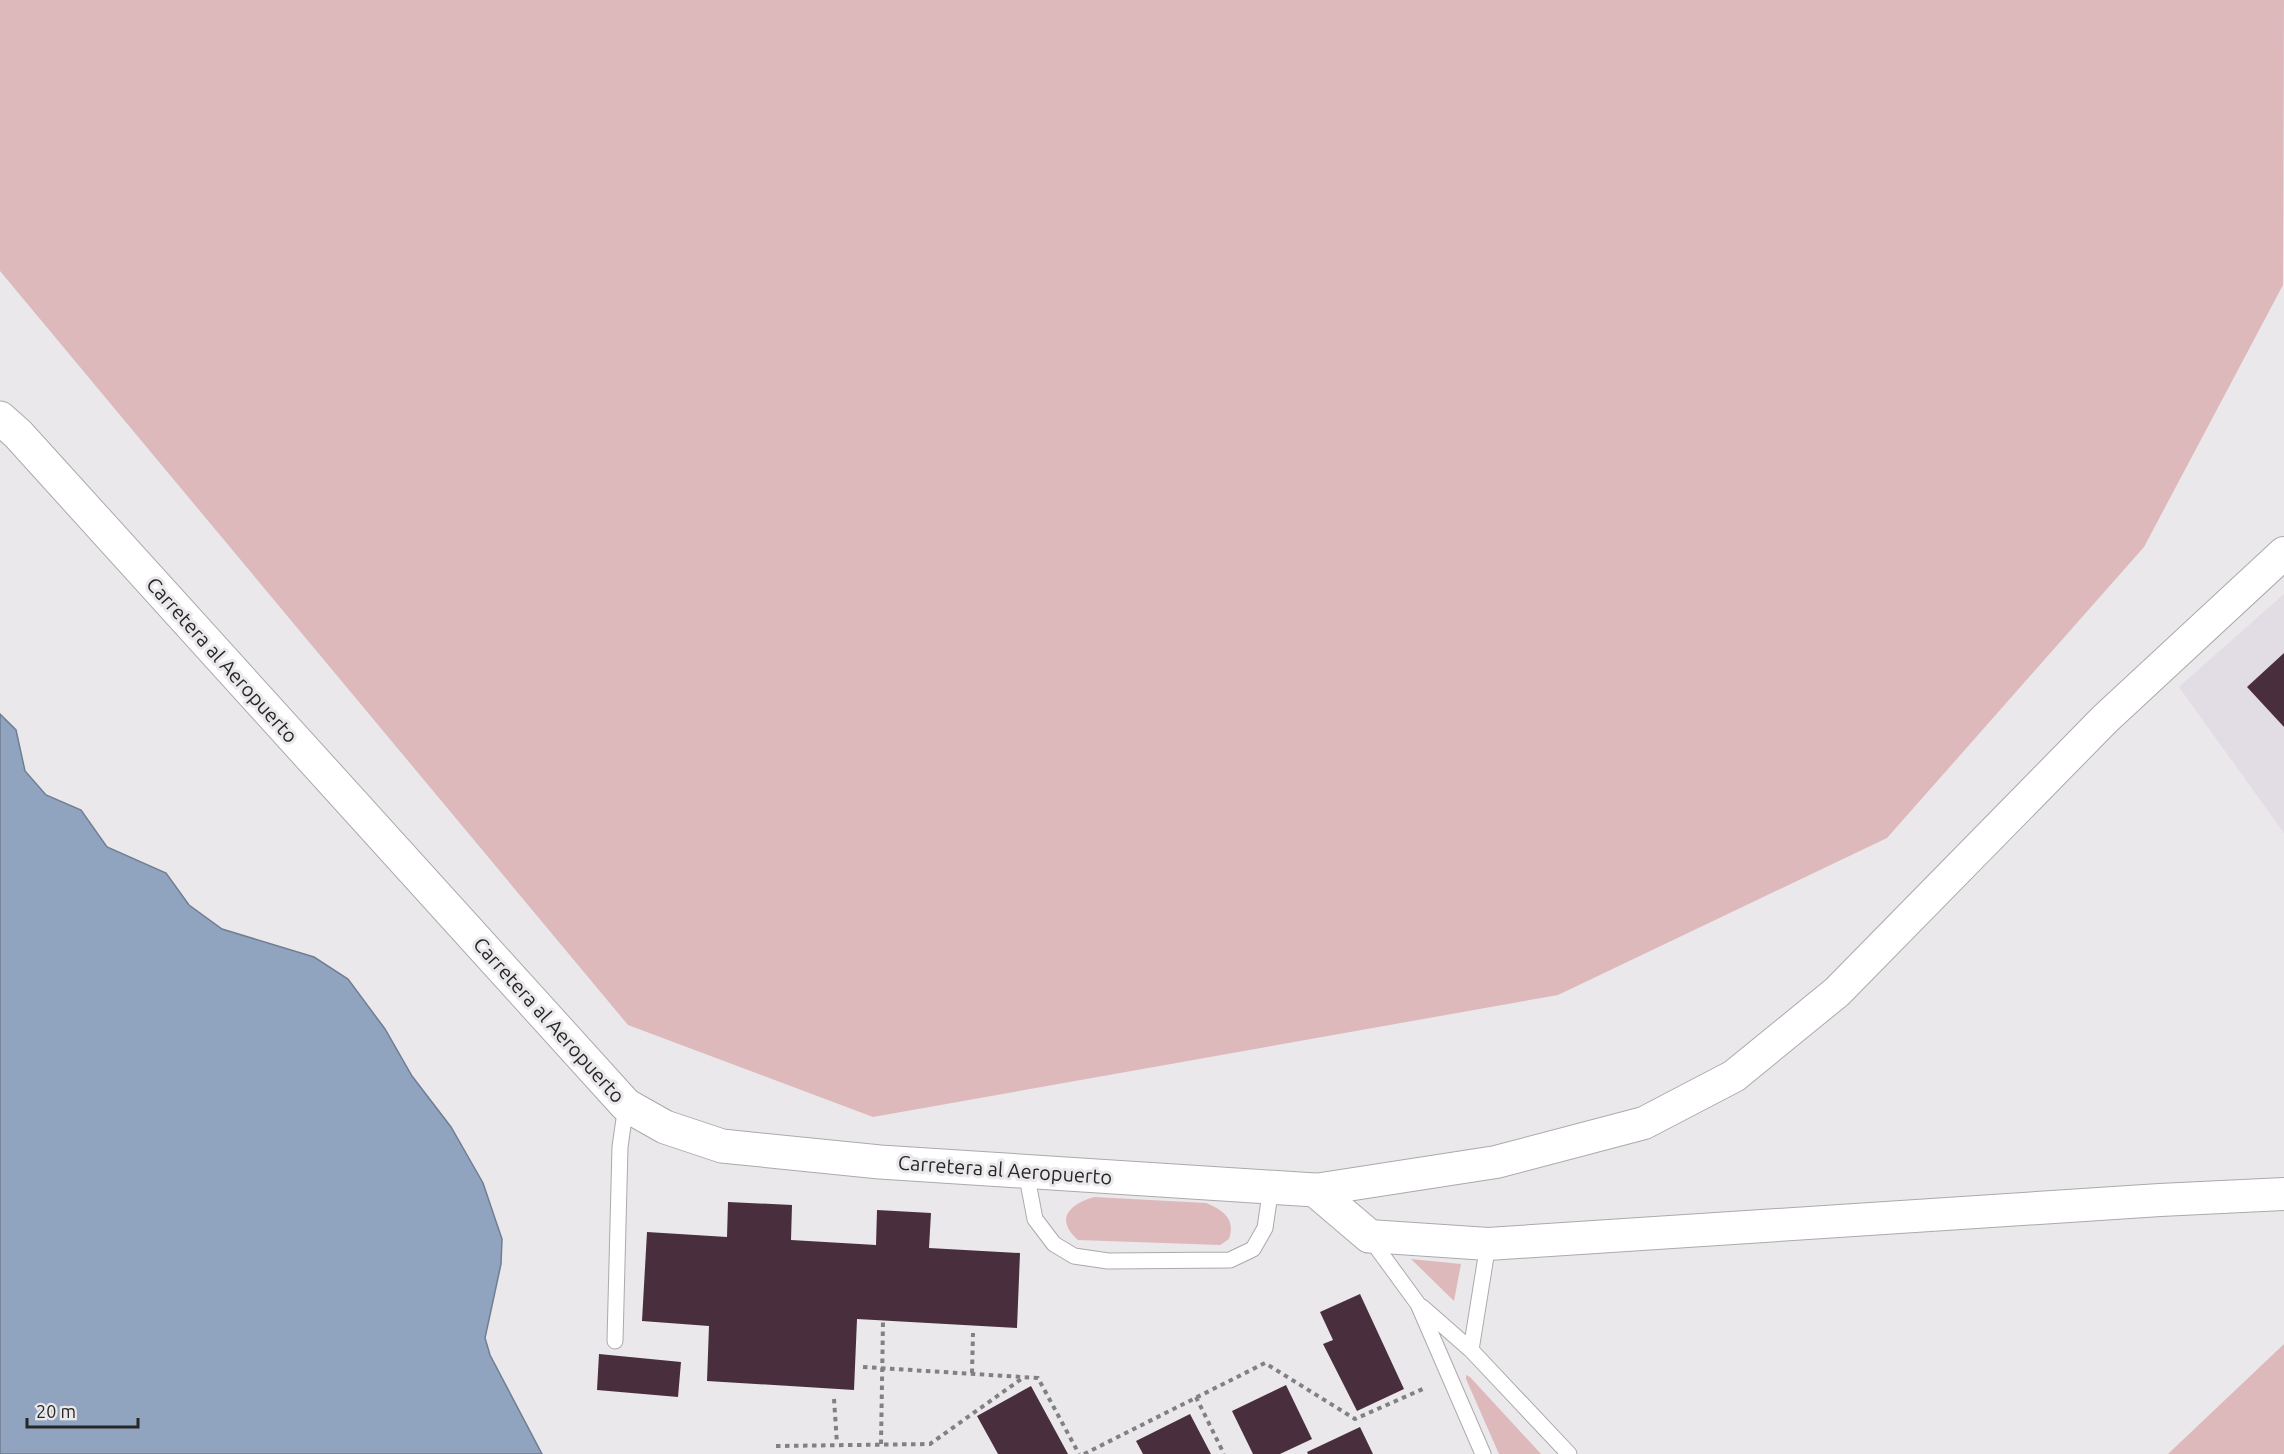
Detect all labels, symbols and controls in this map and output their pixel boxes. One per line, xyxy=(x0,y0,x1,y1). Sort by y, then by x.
street label: Carretera al Aeropuerto xyxy=(142,572,303,747)
street label: Carretera al Aeropuerto xyxy=(469,932,630,1107)
street label: Carretera al Aeropuerto xyxy=(897,1151,1113,1188)
scale bar xyxy=(27,1391,138,1429)
text: 20 m xyxy=(36,1401,76,1421)

